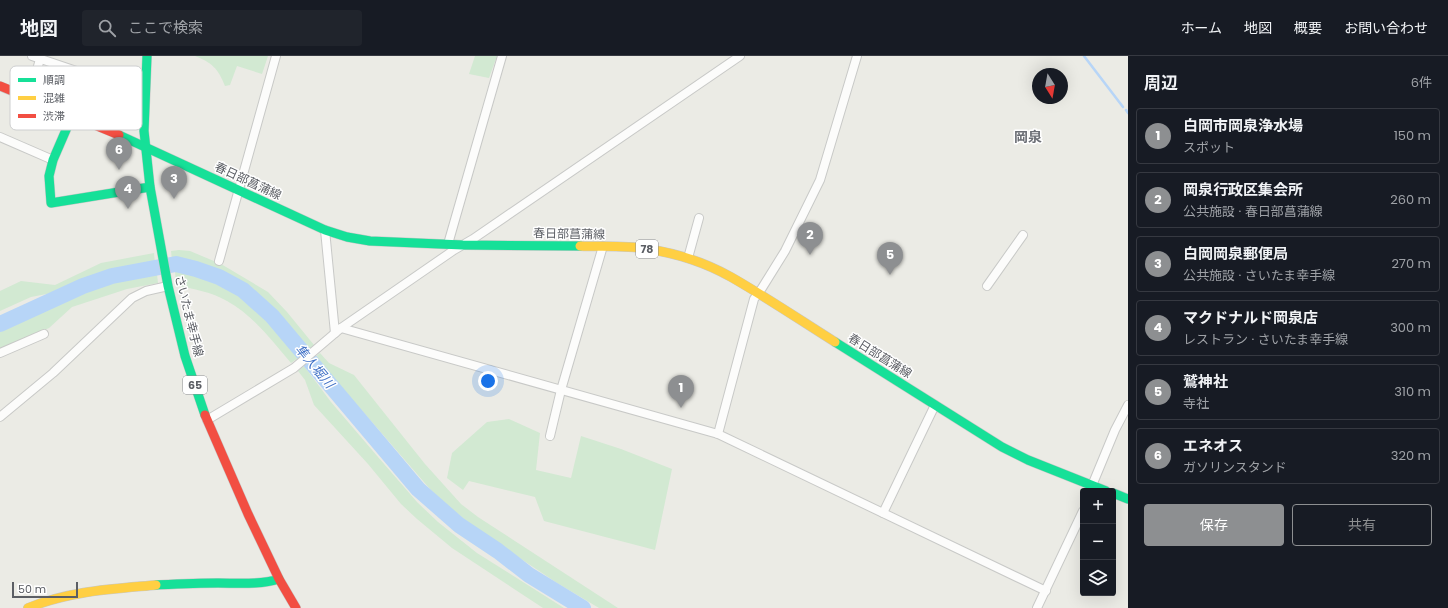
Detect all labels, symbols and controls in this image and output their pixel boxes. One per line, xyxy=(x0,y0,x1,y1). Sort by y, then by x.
search box xyxy=(82,10,362,46)
text: 地図 xyxy=(20,15,58,42)
icon: search xyxy=(96,17,118,39)
text: ここで検索 xyxy=(128,17,203,38)
text: ホーム xyxy=(1180,18,1222,38)
text: 地図 xyxy=(1244,18,1272,38)
text: 概要 xyxy=(1294,18,1322,38)
text: お問い合わせ xyxy=(1344,18,1428,38)
legend xyxy=(10,66,142,130)
north arrow xyxy=(1032,68,1068,104)
text: 周辺 xyxy=(1144,71,1178,95)
text: 順調 xyxy=(43,72,65,88)
text: 6件 xyxy=(1411,73,1432,92)
text: 混雑 xyxy=(43,90,65,106)
text: 渋滞 xyxy=(43,108,65,124)
text: 白岡市岡泉浄水場 xyxy=(1183,115,1303,136)
text: 1 xyxy=(1156,126,1160,145)
text: 150 m xyxy=(1394,126,1431,145)
district label: 岡泉 xyxy=(1014,127,1042,147)
pin: 6 xyxy=(106,137,132,170)
text: スポット xyxy=(1183,138,1235,157)
street label: 春日部菖蒲線 xyxy=(212,158,284,203)
pin: 3 xyxy=(161,166,187,199)
pin: 4 xyxy=(115,176,141,209)
text: 岡泉行政区集会所 xyxy=(1183,179,1303,200)
text: 2 xyxy=(1154,190,1162,209)
text: 260 m xyxy=(1390,190,1431,209)
text: 公共施設 · 春日部菖蒲線 xyxy=(1183,202,1323,221)
pin: 2 xyxy=(797,222,823,255)
street label: 春日部菖蒲線 xyxy=(533,224,605,243)
road number: 78 xyxy=(636,240,658,258)
pin: 5 xyxy=(877,242,903,275)
text: 白岡岡泉郵便局 xyxy=(1183,243,1288,264)
text: 3 xyxy=(1154,254,1162,273)
text: 270 m xyxy=(1391,254,1431,273)
text: 公共施設 · さいたま幸手線 xyxy=(1183,266,1335,285)
street label: さいたま幸手線 xyxy=(171,273,208,359)
text: マクドナルド岡泉店 xyxy=(1183,307,1318,328)
text: 4 xyxy=(1154,318,1162,337)
text: 300 m xyxy=(1390,318,1431,337)
street label: 春日部菖蒲線 xyxy=(845,329,915,382)
text: レストラン · さいたま幸手線 xyxy=(1183,330,1348,349)
water label: 隼人堀川 xyxy=(291,340,340,394)
your location xyxy=(478,371,498,391)
text: 鷲神社 xyxy=(1183,371,1228,392)
pin: 1 xyxy=(668,375,694,408)
road number: 65 xyxy=(183,376,207,394)
text: 5 xyxy=(1154,382,1162,401)
text: 310 m xyxy=(1394,382,1431,401)
text: 寺社 xyxy=(1183,394,1209,413)
text: エネオス xyxy=(1183,435,1243,456)
text: 6 xyxy=(1154,446,1162,465)
text: 320 m xyxy=(1391,446,1431,465)
text: ガソリンスタンド xyxy=(1183,458,1287,477)
map controls xyxy=(1080,488,1116,596)
button: + xyxy=(1080,488,1116,524)
button: 保存 xyxy=(1144,504,1284,546)
button: 共有 xyxy=(1292,504,1432,546)
button: − xyxy=(1080,524,1116,560)
button: layers xyxy=(1080,560,1116,596)
scale bar xyxy=(12,580,78,599)
text: 50 m xyxy=(18,581,46,597)

